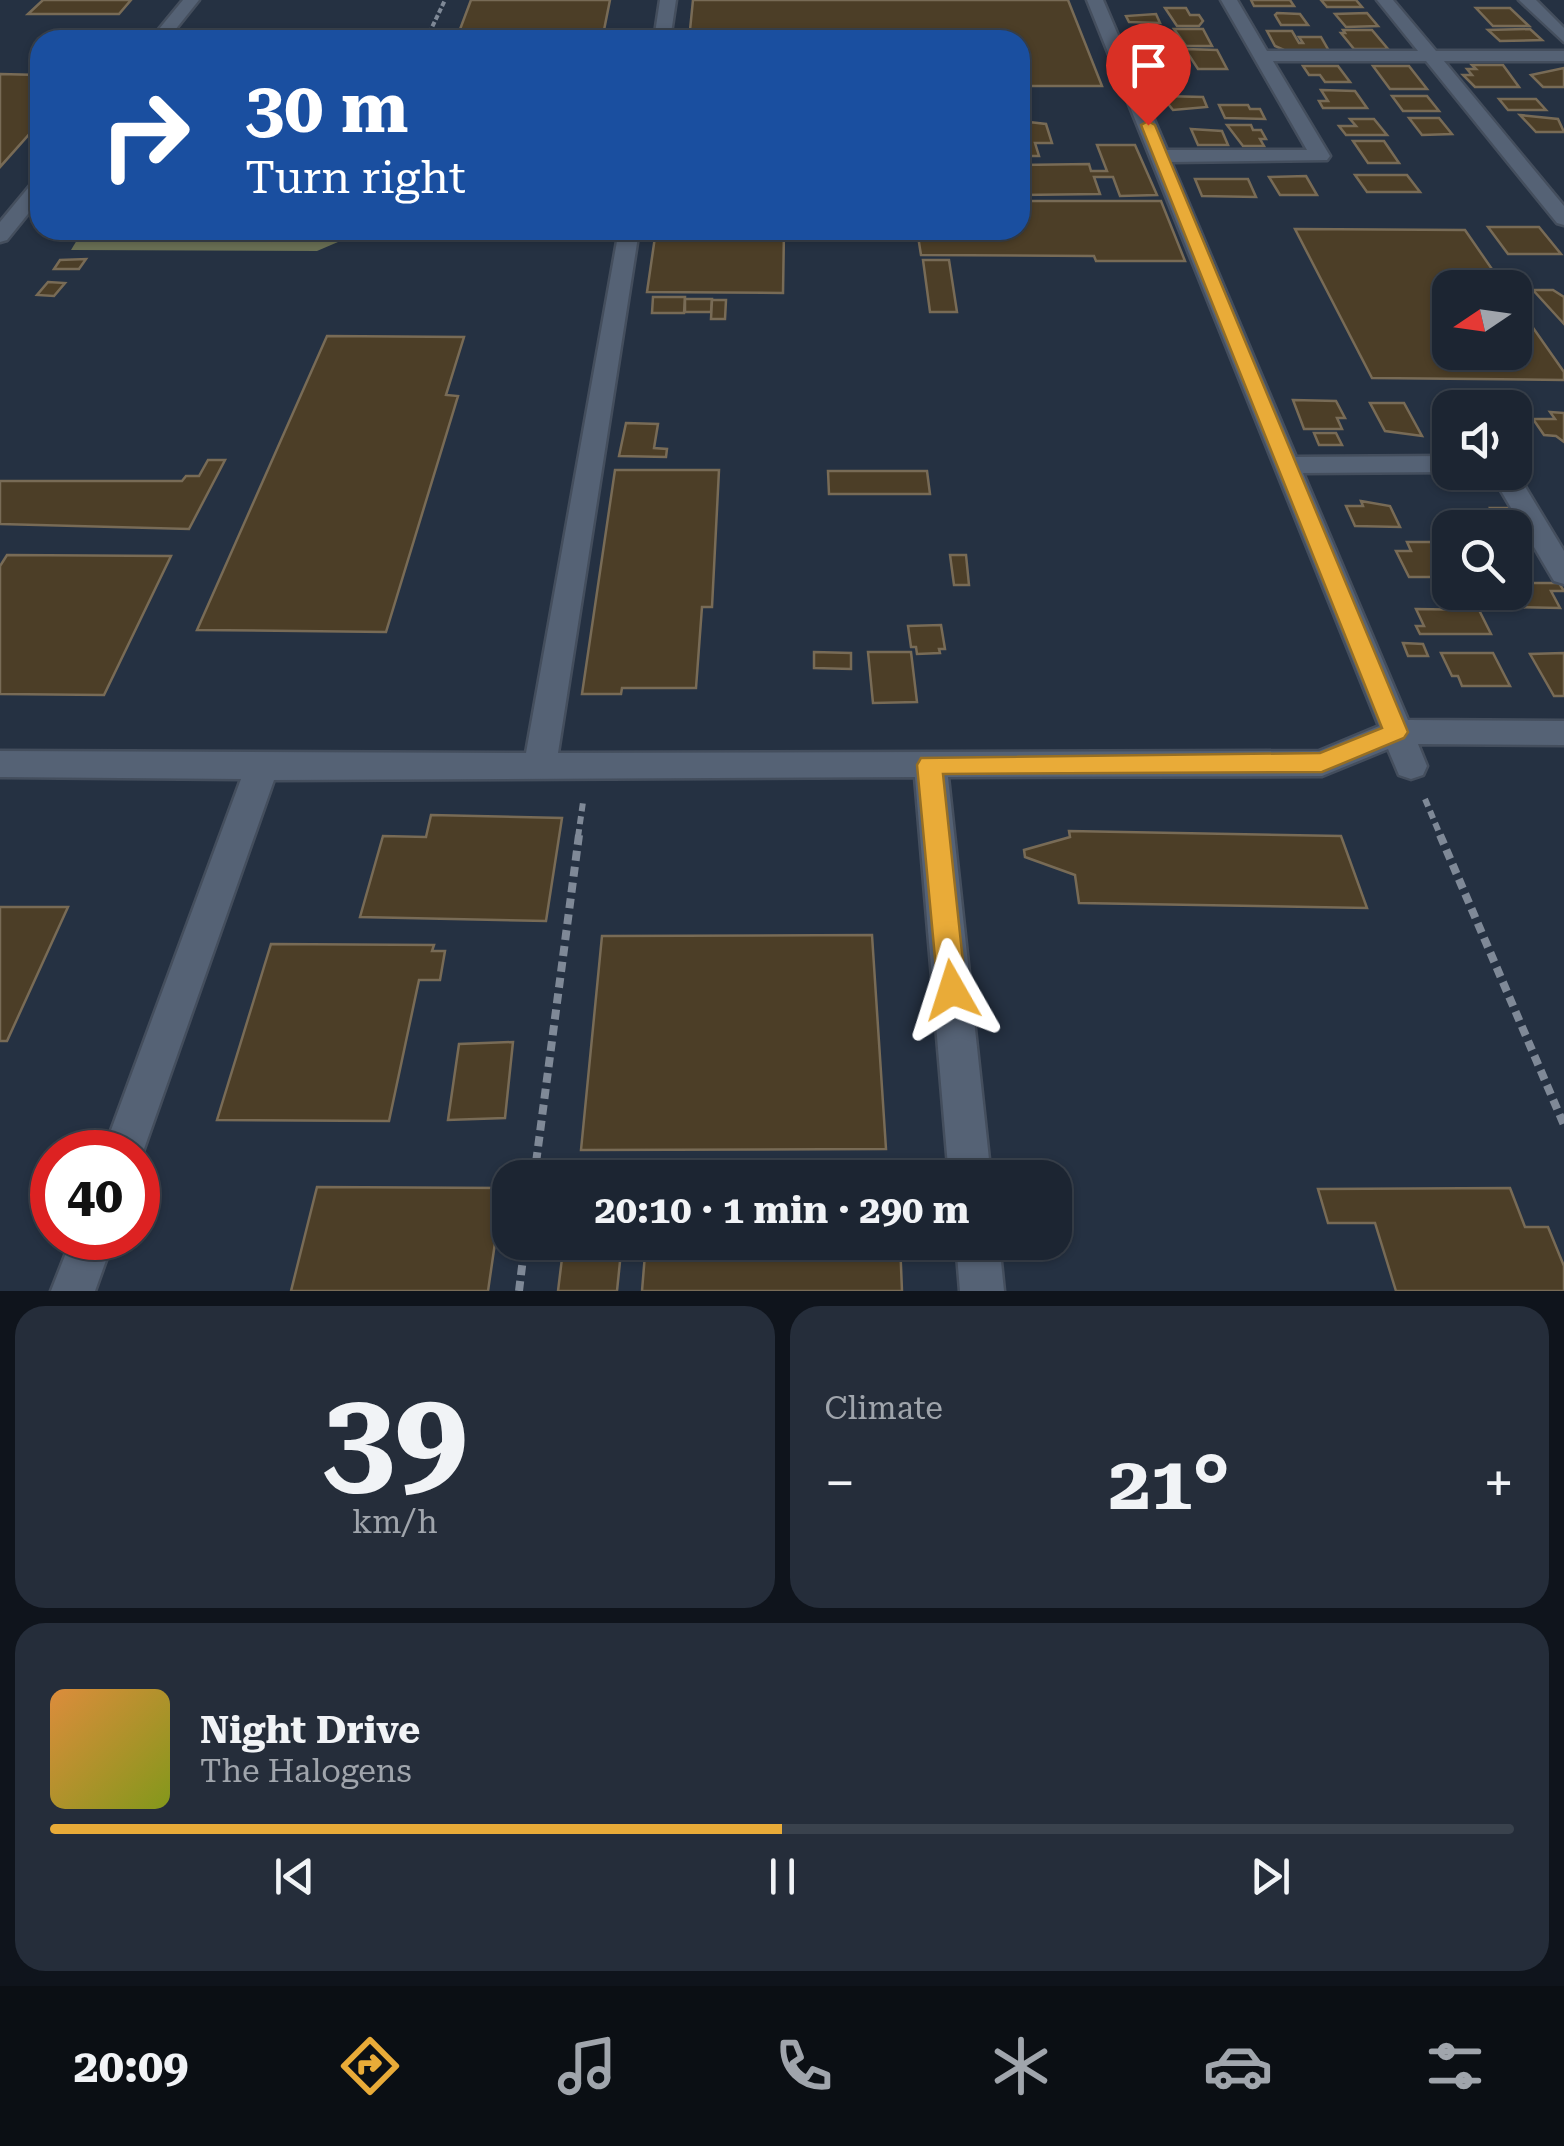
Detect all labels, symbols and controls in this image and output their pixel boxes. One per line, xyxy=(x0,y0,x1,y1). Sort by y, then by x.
pin xyxy=(1106,23,1191,126)
icon: arrive xyxy=(1121,38,1176,93)
text: 30 m xyxy=(245,67,409,149)
icon: right xyxy=(80,70,210,200)
text: Turn right xyxy=(245,151,466,204)
north arrow xyxy=(1432,270,1532,370)
map controls xyxy=(1432,270,1532,610)
button: sound xyxy=(1432,390,1532,490)
button: search xyxy=(1432,510,1532,610)
position arrow xyxy=(900,938,1004,1042)
speed limit sign: 40 xyxy=(30,1130,160,1260)
text: 20:10 · 1 min · 290 m xyxy=(595,1188,969,1232)
text: 39 xyxy=(322,1361,468,1514)
text: Climate xyxy=(825,1389,943,1427)
text: 21° xyxy=(1109,1439,1230,1527)
text: − xyxy=(825,1451,855,1515)
text: + xyxy=(1483,1451,1514,1515)
text: km/h xyxy=(352,1503,438,1541)
text: Night Drive xyxy=(200,1708,420,1752)
text: The Halogens xyxy=(200,1752,412,1790)
icon: previous xyxy=(267,1849,322,1904)
icon: pause xyxy=(755,1849,810,1904)
icon: next xyxy=(1243,1849,1298,1904)
icon: directions xyxy=(335,2031,405,2101)
icon: music xyxy=(552,2031,622,2101)
icon: phone xyxy=(769,2031,839,2101)
icon: climate xyxy=(986,2031,1056,2101)
icon: car xyxy=(1203,2031,1273,2101)
icon: filters xyxy=(1420,2031,1490,2101)
text: 20:09 xyxy=(74,2040,188,2093)

